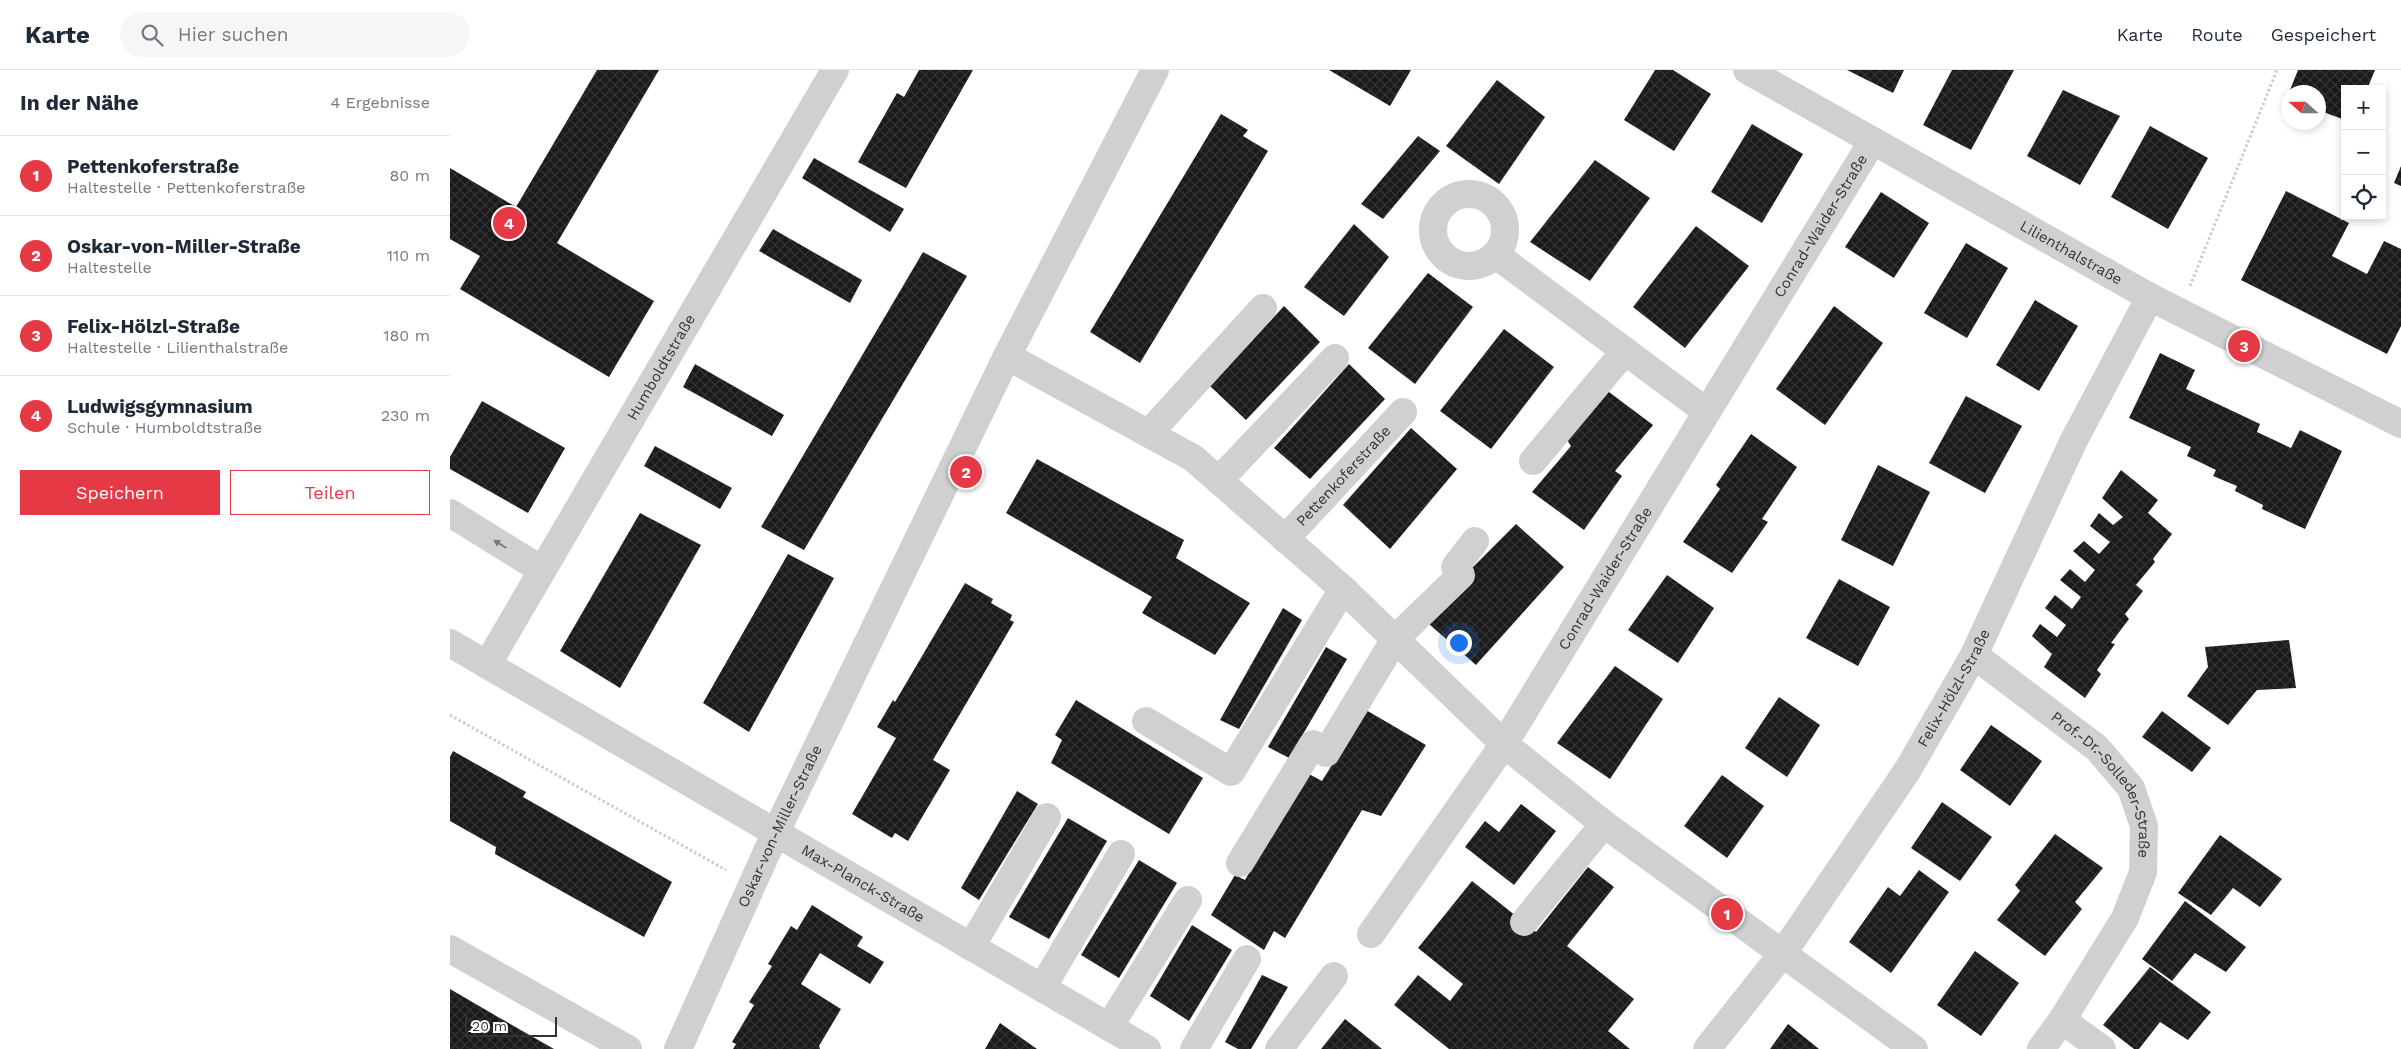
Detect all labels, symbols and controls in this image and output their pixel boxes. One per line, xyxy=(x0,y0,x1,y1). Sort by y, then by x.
search box xyxy=(120,12,470,57)
text: Karte xyxy=(25,21,90,49)
icon: search xyxy=(138,21,166,49)
text: Hier suchen xyxy=(178,23,288,46)
text: Karte xyxy=(2117,24,2163,45)
text: Route xyxy=(2191,24,2243,45)
text: Gespeichert xyxy=(2271,24,2376,45)
north arrow xyxy=(2281,85,2326,130)
map controls xyxy=(2341,85,2386,220)
button: + xyxy=(2341,85,2386,130)
text: In der Nähe xyxy=(20,90,139,115)
text: 4 Ergebnisse xyxy=(330,93,430,112)
button: − xyxy=(2341,130,2386,175)
street label: Conrad-Waider-Straße xyxy=(1770,151,1871,301)
text: Pettenkoferstraße xyxy=(67,155,239,178)
text: 1 xyxy=(33,166,39,185)
text: 80 m xyxy=(389,166,430,185)
button: locate xyxy=(2341,175,2386,220)
text: Haltestelle · Pettenkoferstraße xyxy=(67,178,306,197)
pin: 4 xyxy=(493,204,525,242)
street label: Lilienthalstraße xyxy=(2017,217,2125,289)
text: Oskar-von-Miller-Straße xyxy=(67,235,301,258)
text: 2 xyxy=(31,246,41,265)
text: 110 m xyxy=(387,246,430,265)
text: Haltestelle xyxy=(67,258,152,277)
street label: Humboldtstraße xyxy=(623,311,699,423)
text: Felix-Hölzl-Straße xyxy=(67,315,240,338)
text: 3 xyxy=(31,326,41,345)
text: 180 m xyxy=(383,326,430,345)
pin: 3 xyxy=(2228,327,2260,365)
text: Haltestelle · Lilienthalstraße xyxy=(67,338,288,357)
text: Ludwigsgymnasium xyxy=(67,395,253,418)
text: 4 xyxy=(31,406,41,425)
text: 230 m xyxy=(381,406,430,425)
text: Schule · Humboldtstraße xyxy=(67,418,262,437)
street label: Pettenkoferstraße xyxy=(1292,422,1395,530)
pin: 2 xyxy=(950,453,982,491)
button: Speichern xyxy=(20,470,220,515)
button: Teilen xyxy=(230,470,430,515)
street label: Conrad-Waider-Straße xyxy=(1555,504,1656,653)
one-way arrow xyxy=(494,539,507,549)
street label: Felix-Hölzl-Straße xyxy=(1914,626,1994,750)
your location xyxy=(1446,630,1472,656)
street label: Prof.-Dr.-Solleder-Straße xyxy=(2048,708,2153,858)
street label: Oskar-von-Miller-Straße xyxy=(734,742,826,910)
street label: Max-Planck-Straße xyxy=(798,841,928,926)
pin: 1 xyxy=(1711,895,1743,933)
scale bar xyxy=(465,1014,558,1037)
text: 20 m xyxy=(472,1018,507,1034)

